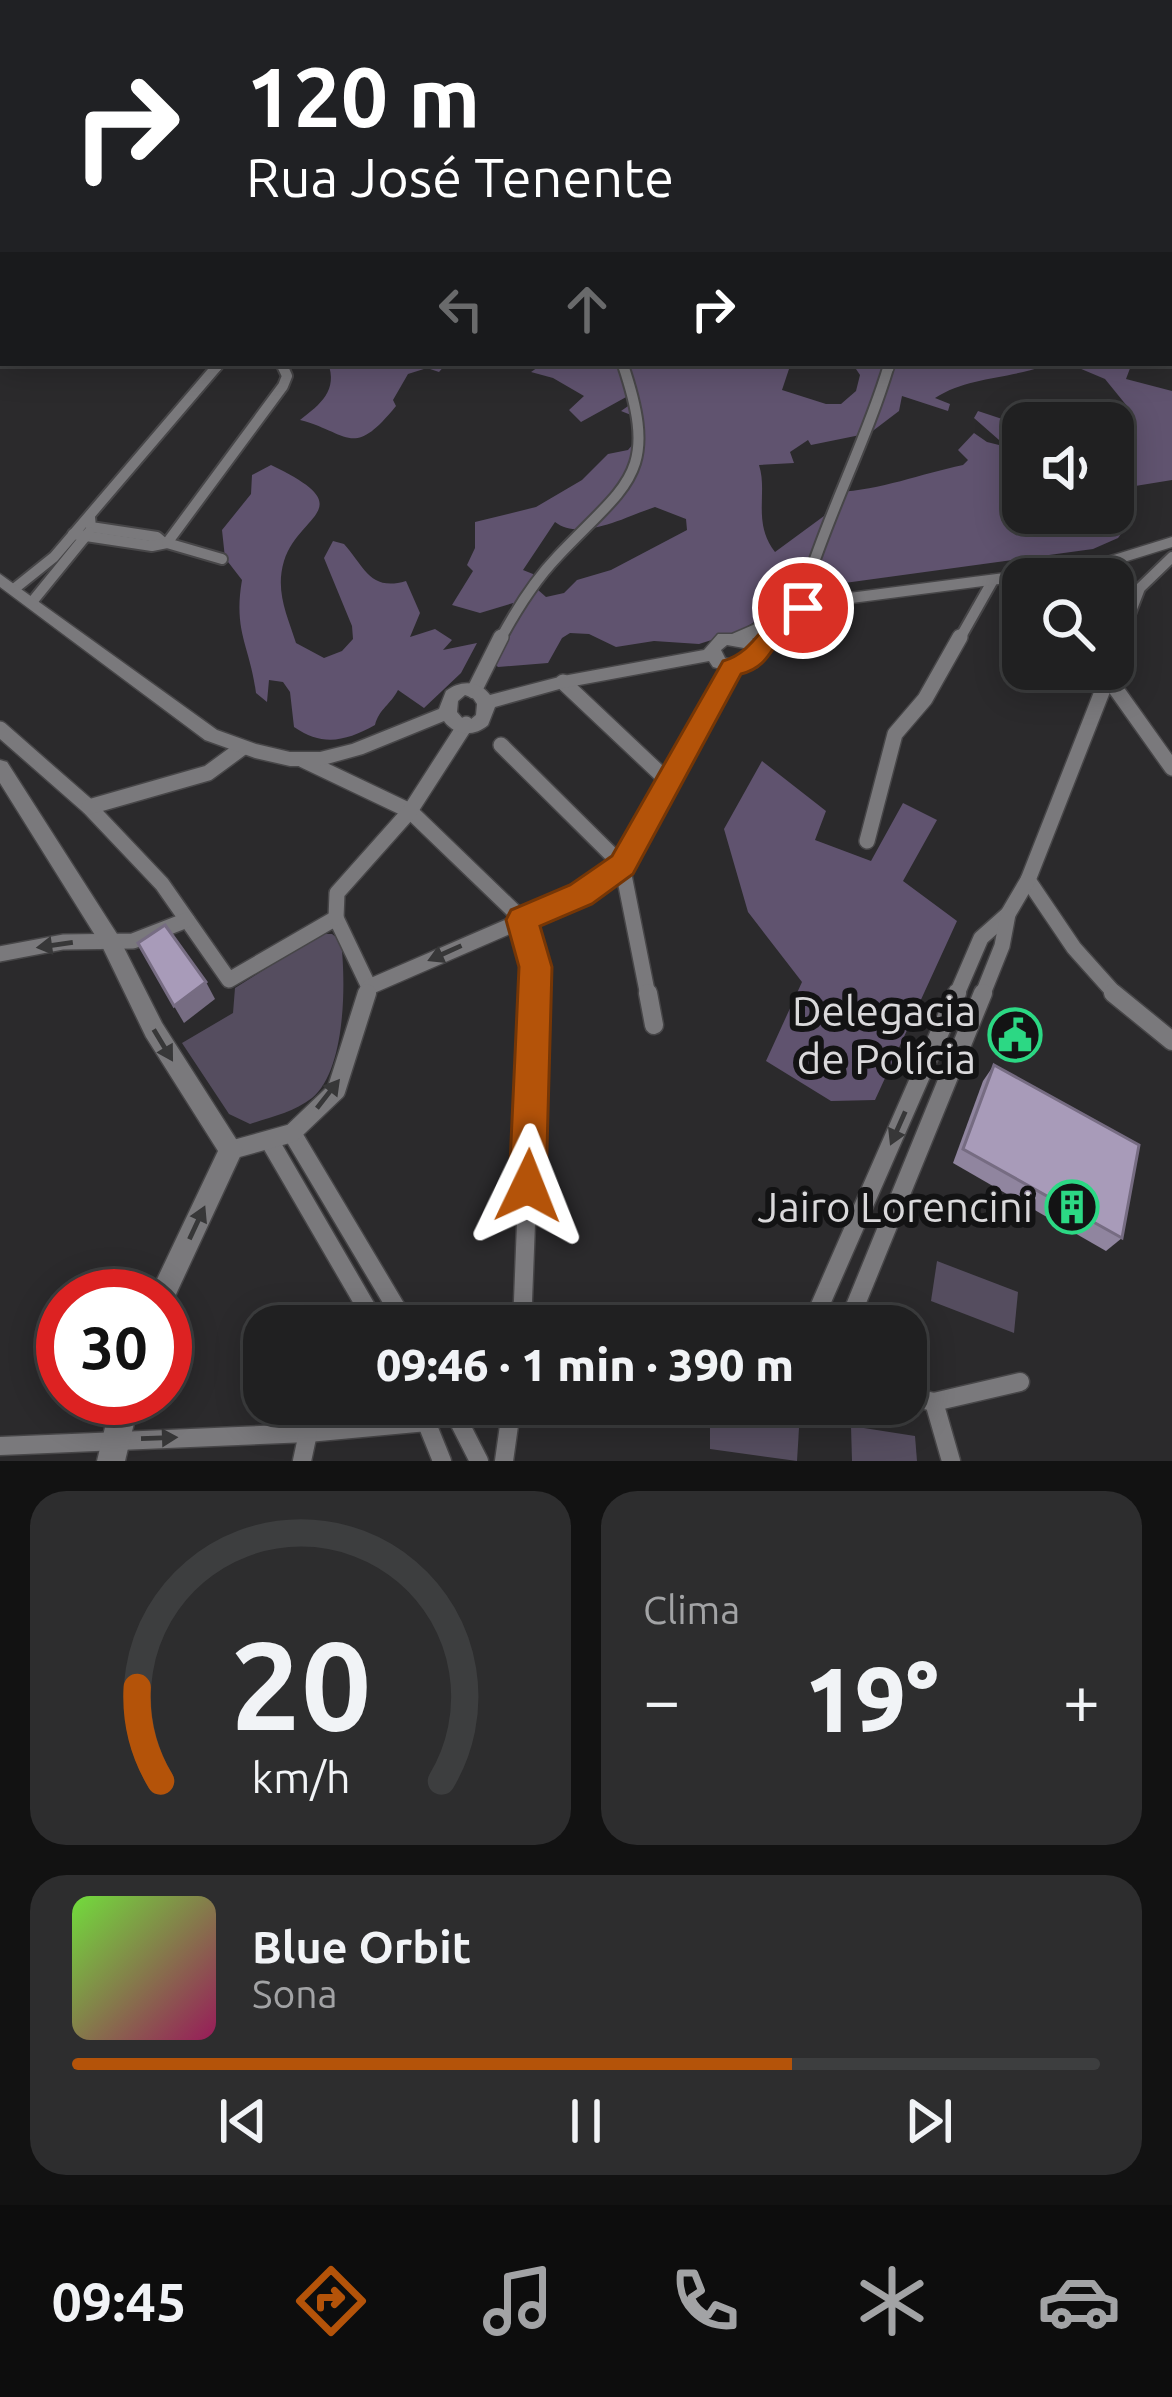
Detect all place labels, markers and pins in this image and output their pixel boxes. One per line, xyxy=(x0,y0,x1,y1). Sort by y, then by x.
pin xyxy=(752,557,854,659)
place label: Delegacia de Polícia xyxy=(792,987,976,1082)
public building icon: Delegacia de Polícia xyxy=(987,1007,1043,1063)
building icon: Jairo Lorencini xyxy=(1044,1179,1100,1235)
place label: Jairo Lorencini xyxy=(758,1183,1033,1230)

